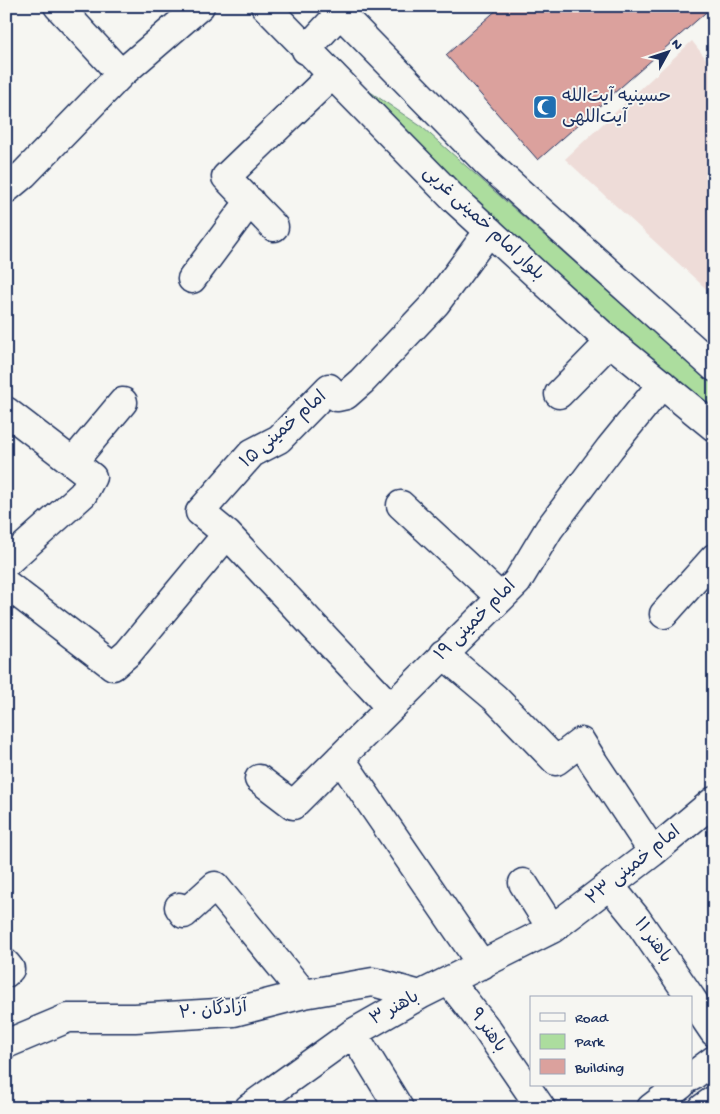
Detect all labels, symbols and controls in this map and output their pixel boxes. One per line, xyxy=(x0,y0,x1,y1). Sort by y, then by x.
north arrow xyxy=(642,28,692,78)
text: N xyxy=(667,36,685,54)
place label: حسینیه آیت‌الله آیت‌اللهی xyxy=(562,86,671,129)
mosque icon: حسینیه آیت‌الله آیت‌اللهی xyxy=(532,94,558,120)
street label: بلوار امام خمینی غربی xyxy=(417,162,548,286)
street label: امام خمینی ۱۵ xyxy=(237,387,332,474)
street label: امام خمینی ۱۹ xyxy=(431,576,522,667)
street label: امام خمینی ۲۳ xyxy=(583,822,686,911)
street label: باهنر ۱۱ xyxy=(628,914,676,968)
street label: باهنر ۳ xyxy=(367,987,423,1031)
street label: آزادگان ۲۰ xyxy=(178,995,250,1025)
legend xyxy=(530,996,692,1086)
street label: باهنر ۹ xyxy=(464,1005,510,1057)
text: Road xyxy=(575,1010,609,1028)
text: Park xyxy=(574,1034,605,1052)
text: Building xyxy=(574,1060,624,1078)

